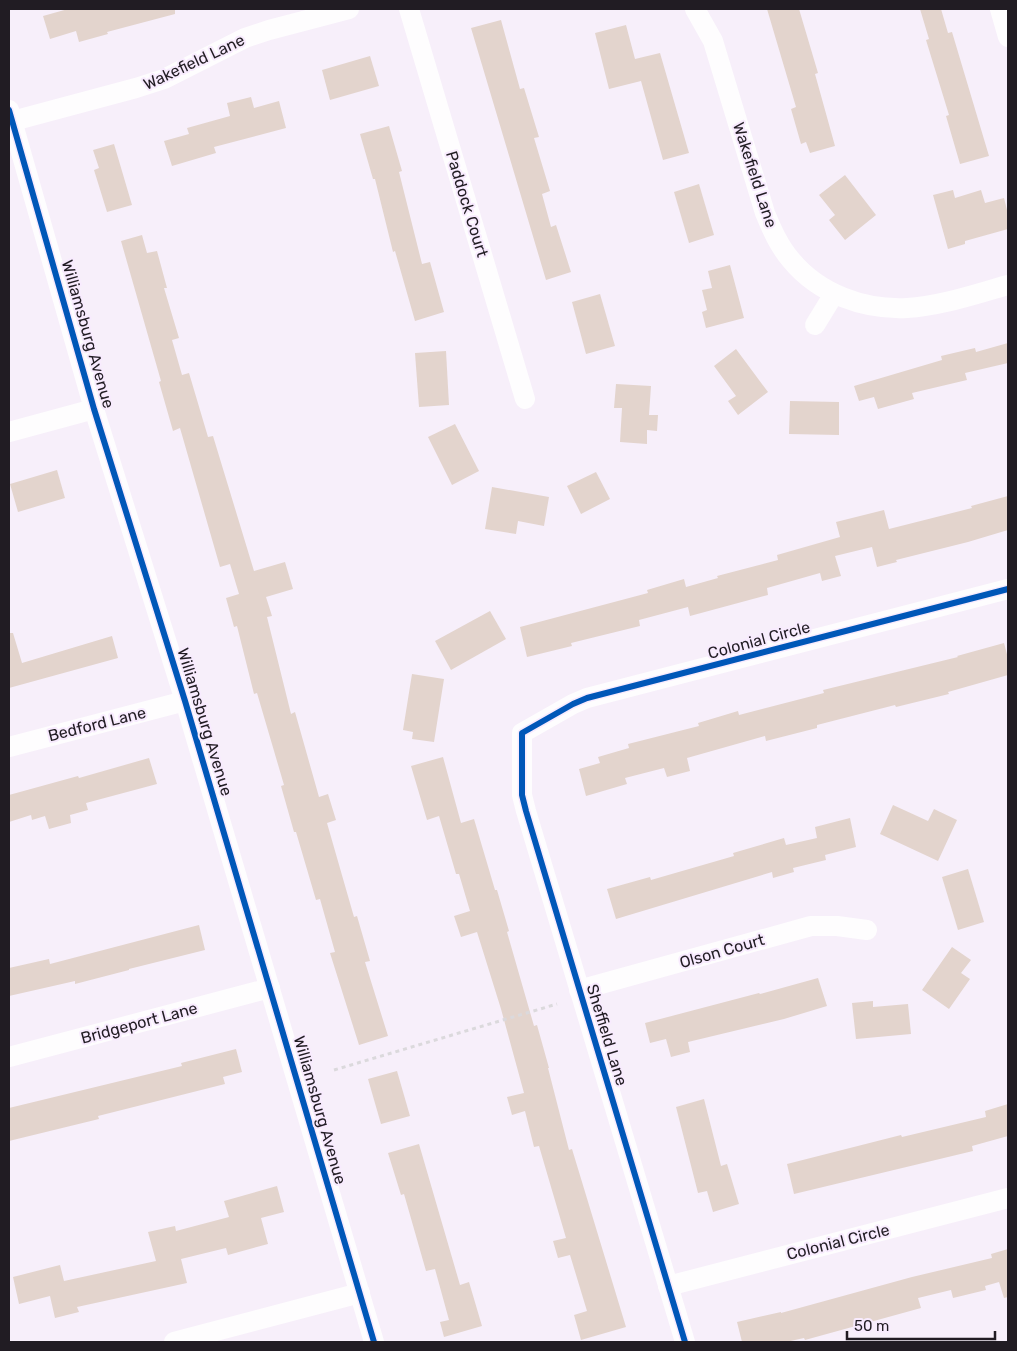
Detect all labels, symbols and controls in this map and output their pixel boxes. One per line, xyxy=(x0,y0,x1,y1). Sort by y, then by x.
street label: Wakefield Lane xyxy=(140,30,248,94)
street label: Wakefield Lane xyxy=(729,120,781,230)
street label: Paddock Court xyxy=(442,149,492,259)
street label: Williamsburg Avenue xyxy=(58,257,118,411)
street label: Colonial Circle xyxy=(706,617,812,663)
street label: Williamsburg Avenue xyxy=(173,646,237,798)
street label: Bedford Lane xyxy=(46,703,148,745)
street label: Olson Court xyxy=(677,930,767,972)
street label: Sheffield Lane xyxy=(583,982,631,1088)
street label: Bridgeport Lane xyxy=(79,998,200,1048)
street label: Williamsburg Avenue xyxy=(290,1033,350,1187)
street label: Colonial Circle xyxy=(785,1220,891,1264)
scale bar xyxy=(847,1308,994,1340)
text: 50 m xyxy=(854,1317,889,1335)

